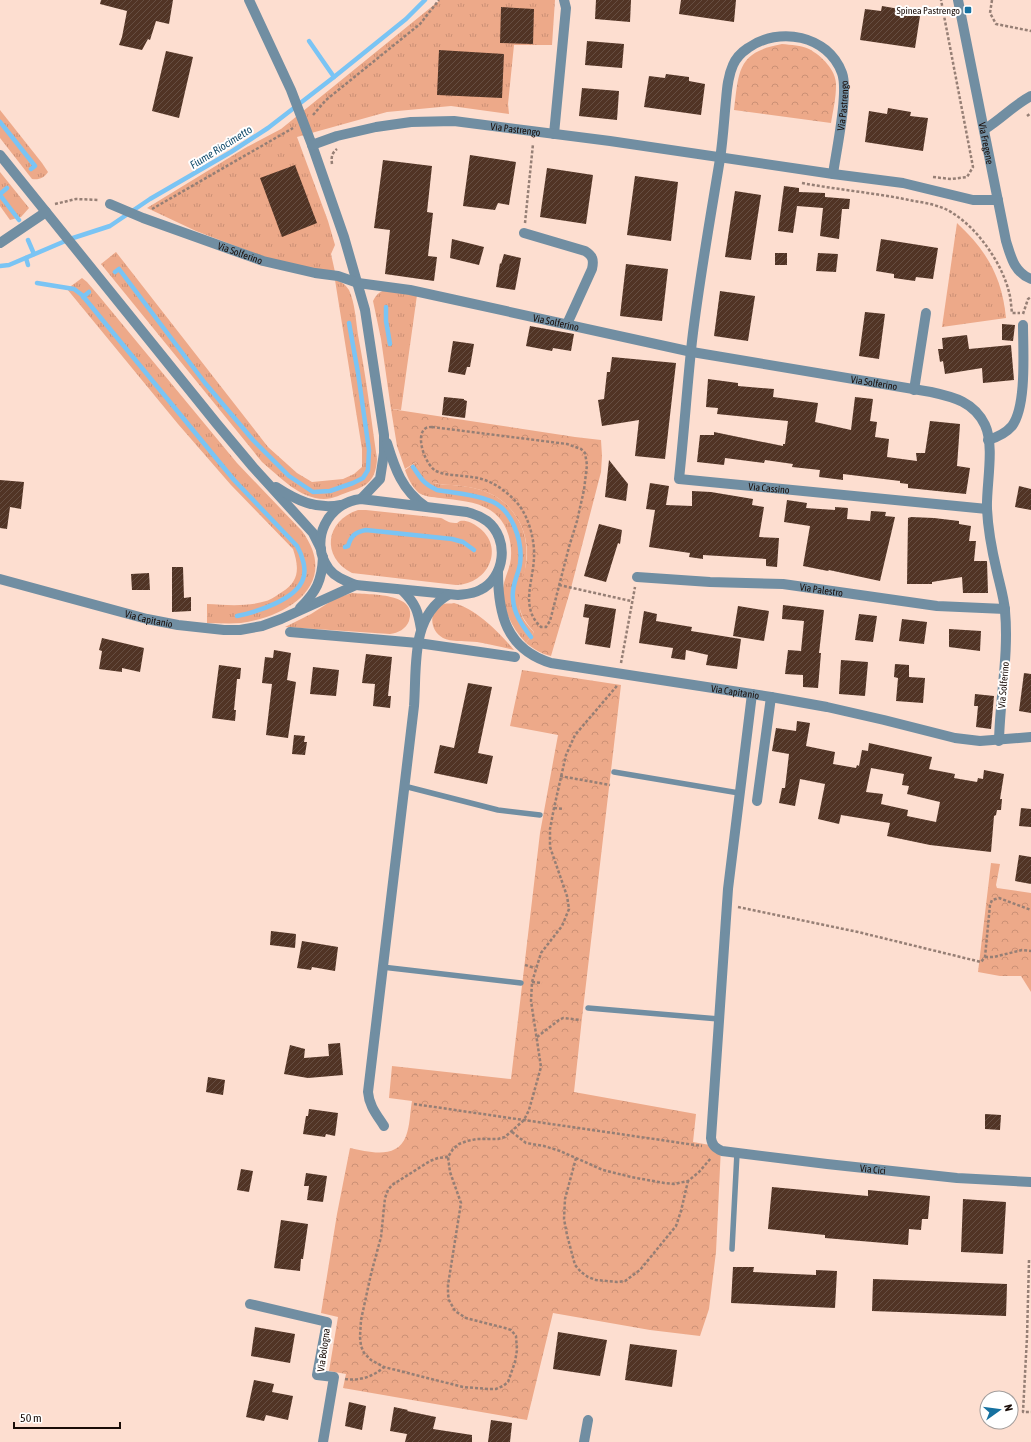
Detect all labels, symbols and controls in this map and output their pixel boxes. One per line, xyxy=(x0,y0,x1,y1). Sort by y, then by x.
place label: Spinea Pastrengo xyxy=(896,5,960,16)
marker: Spinea Pastrengo xyxy=(963,5,973,15)
street label: Via Pastrengo xyxy=(835,80,850,132)
street label: Via Pastrengo xyxy=(490,121,541,138)
street label: Via Fregene xyxy=(976,121,996,166)
water label: Fiume Riocimetto xyxy=(188,123,254,171)
street label: Via Solferino xyxy=(216,240,264,266)
street label: Via Solferino xyxy=(532,312,580,333)
street label: Via Solferino xyxy=(850,374,898,392)
street label: Via Cassino xyxy=(748,481,790,496)
street label: Via Palestro xyxy=(799,581,844,599)
street label: Via Capitanio xyxy=(123,608,174,630)
street label: Via Solferino xyxy=(996,661,1011,709)
street label: Via Capitanio xyxy=(710,683,760,701)
street label: Via Cici xyxy=(859,1163,886,1176)
street label: Via Bologna xyxy=(315,1327,332,1372)
north arrow xyxy=(979,1390,1019,1430)
text: N xyxy=(1002,1403,1015,1412)
scale bar xyxy=(14,1404,120,1430)
text: 50 m xyxy=(20,1411,42,1425)

